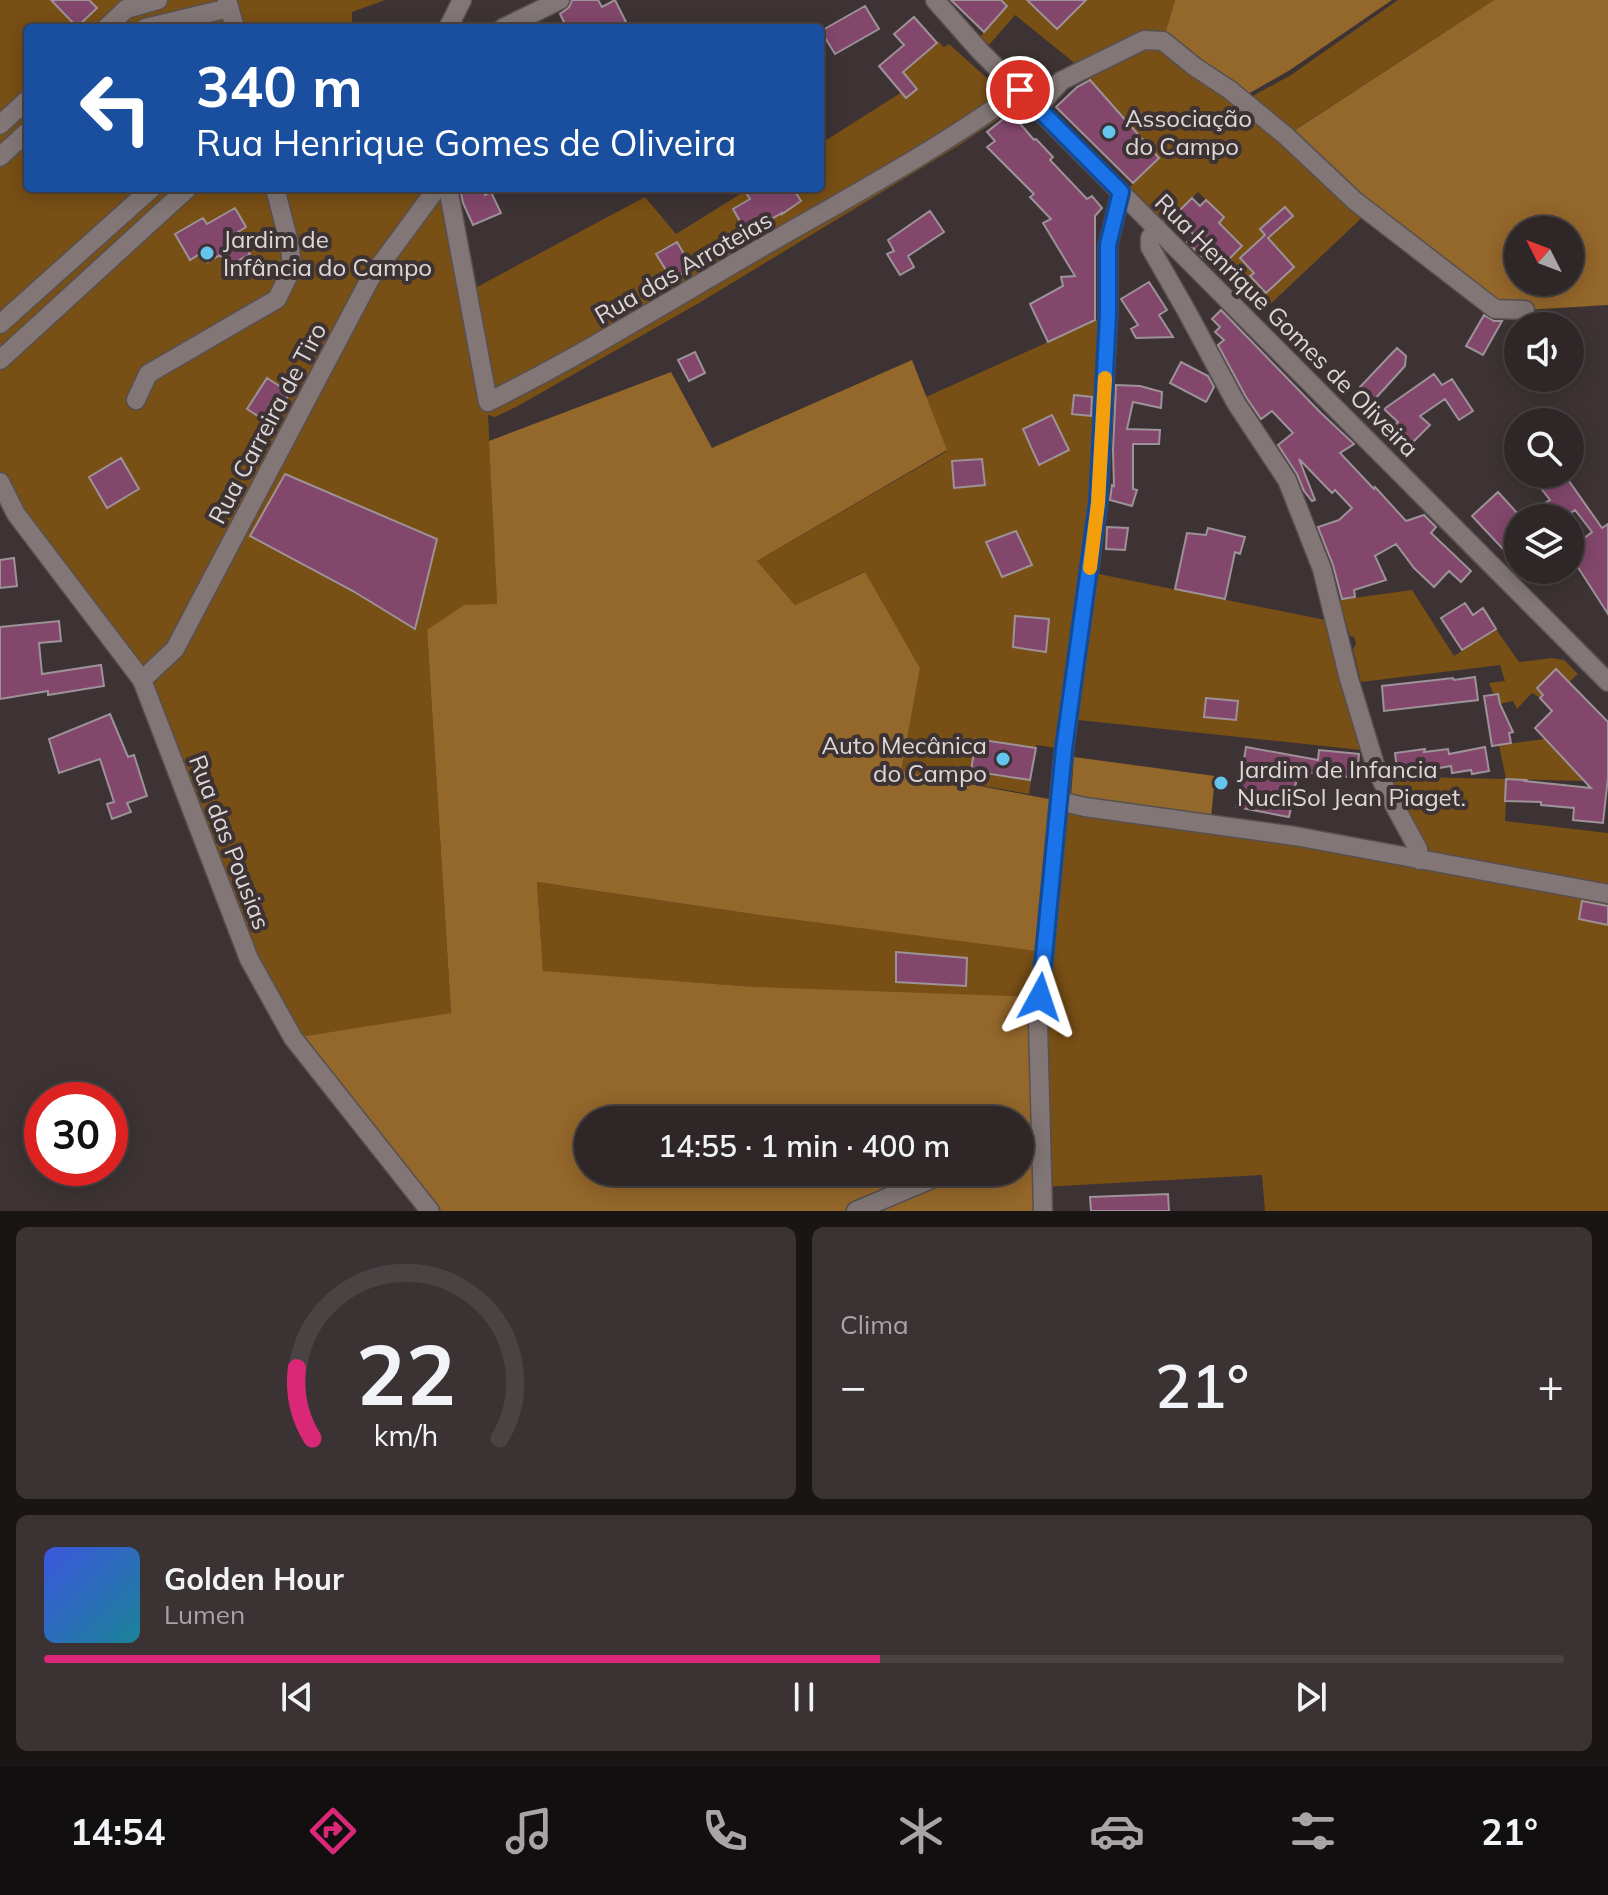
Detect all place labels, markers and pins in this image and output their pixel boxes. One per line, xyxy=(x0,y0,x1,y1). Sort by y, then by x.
pin xyxy=(986,56,1054,124)
place label: Associação do Campo xyxy=(1125,103,1252,161)
marker: Associação do Campo xyxy=(1100,123,1118,141)
place label: Jardim de Infância do Campo xyxy=(223,224,432,282)
marker: Jardim de Infância do Campo xyxy=(198,244,216,262)
place label: Auto Mecânica do Campo xyxy=(821,730,987,788)
marker: Auto Mecânica do Campo xyxy=(994,750,1012,768)
place label: Jardim de Infancia NucliSol Jean Piaget. xyxy=(1237,754,1466,812)
marker: Jardim de Infancia NucliSol Jean Piaget. xyxy=(1212,774,1230,792)

